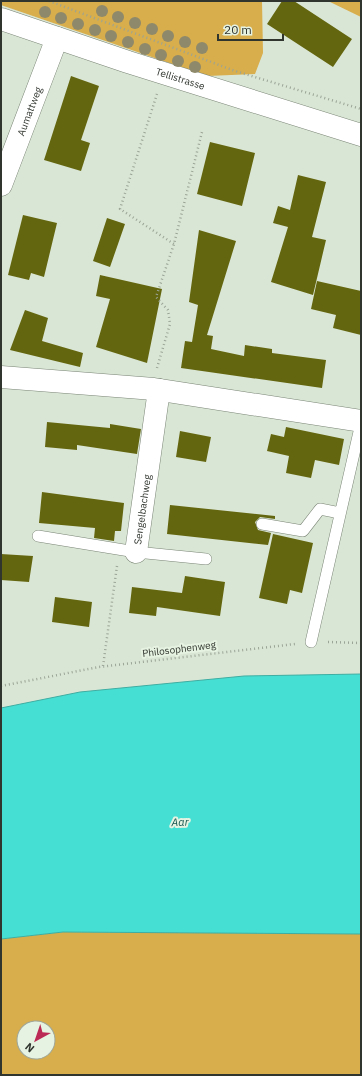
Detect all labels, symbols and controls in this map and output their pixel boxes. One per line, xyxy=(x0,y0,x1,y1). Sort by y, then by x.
scale bar xyxy=(218,16,283,42)
text: 20 m xyxy=(224,22,252,37)
street label: Tellistrasse xyxy=(154,65,207,92)
street label: Aumattweg xyxy=(14,84,45,138)
street label: Sengelbachweg xyxy=(131,473,154,545)
street label: Philosophenweg xyxy=(141,638,217,660)
water label: Aar xyxy=(170,815,190,829)
north arrow xyxy=(16,1020,56,1060)
text: N xyxy=(22,1040,37,1056)

